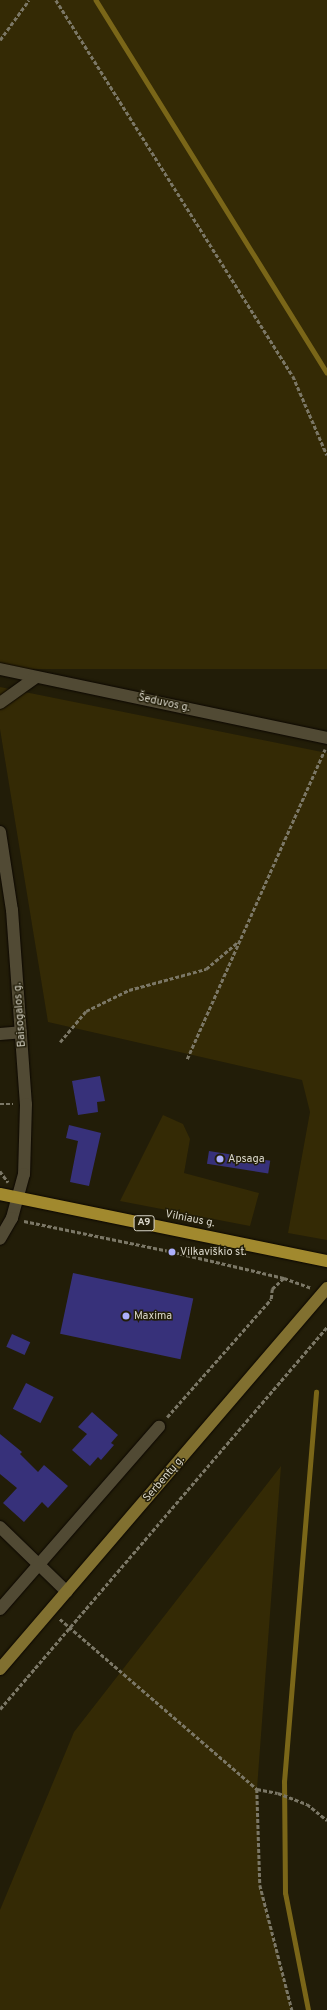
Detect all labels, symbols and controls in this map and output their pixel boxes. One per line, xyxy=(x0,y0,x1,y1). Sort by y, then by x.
street label: Šeduvos g. xyxy=(137,691,191,715)
street label: Baisogalos g. xyxy=(11,982,29,1048)
place label: Apsaga xyxy=(228,1152,265,1166)
marker: Apsaga xyxy=(215,1154,225,1164)
street label: Vilniaus g. xyxy=(164,1208,216,1230)
road number: A9 xyxy=(133,1215,155,1231)
place label: Vilkaviškio st. xyxy=(180,1245,247,1259)
marker: Vilkaviškio st. xyxy=(167,1247,177,1257)
place label: Maxima xyxy=(134,1309,172,1323)
marker: Maxima xyxy=(121,1311,131,1321)
street label: Serbentų g. xyxy=(141,1453,187,1505)

